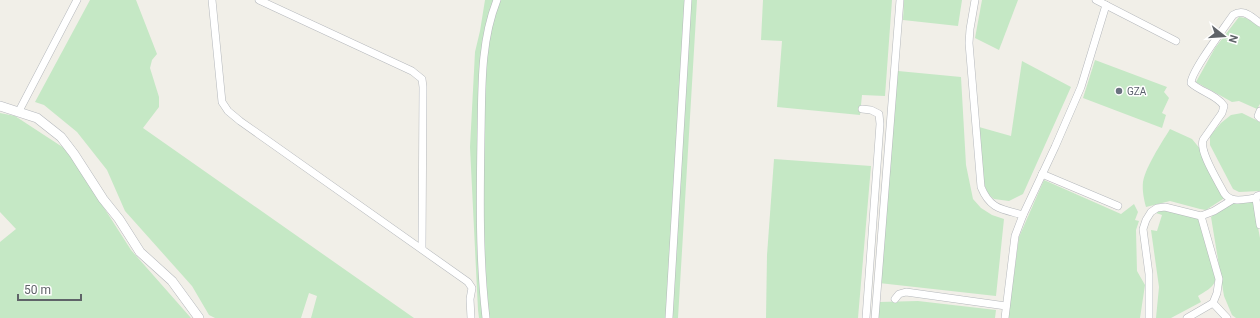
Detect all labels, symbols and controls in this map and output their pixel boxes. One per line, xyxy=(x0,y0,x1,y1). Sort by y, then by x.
north arrow xyxy=(1204,16,1244,56)
text: N xyxy=(1226,33,1240,45)
marker: GZA xyxy=(1114,86,1124,96)
place label: GZA xyxy=(1127,86,1147,97)
scale bar xyxy=(18,276,81,302)
text: 50 m xyxy=(24,283,51,297)

